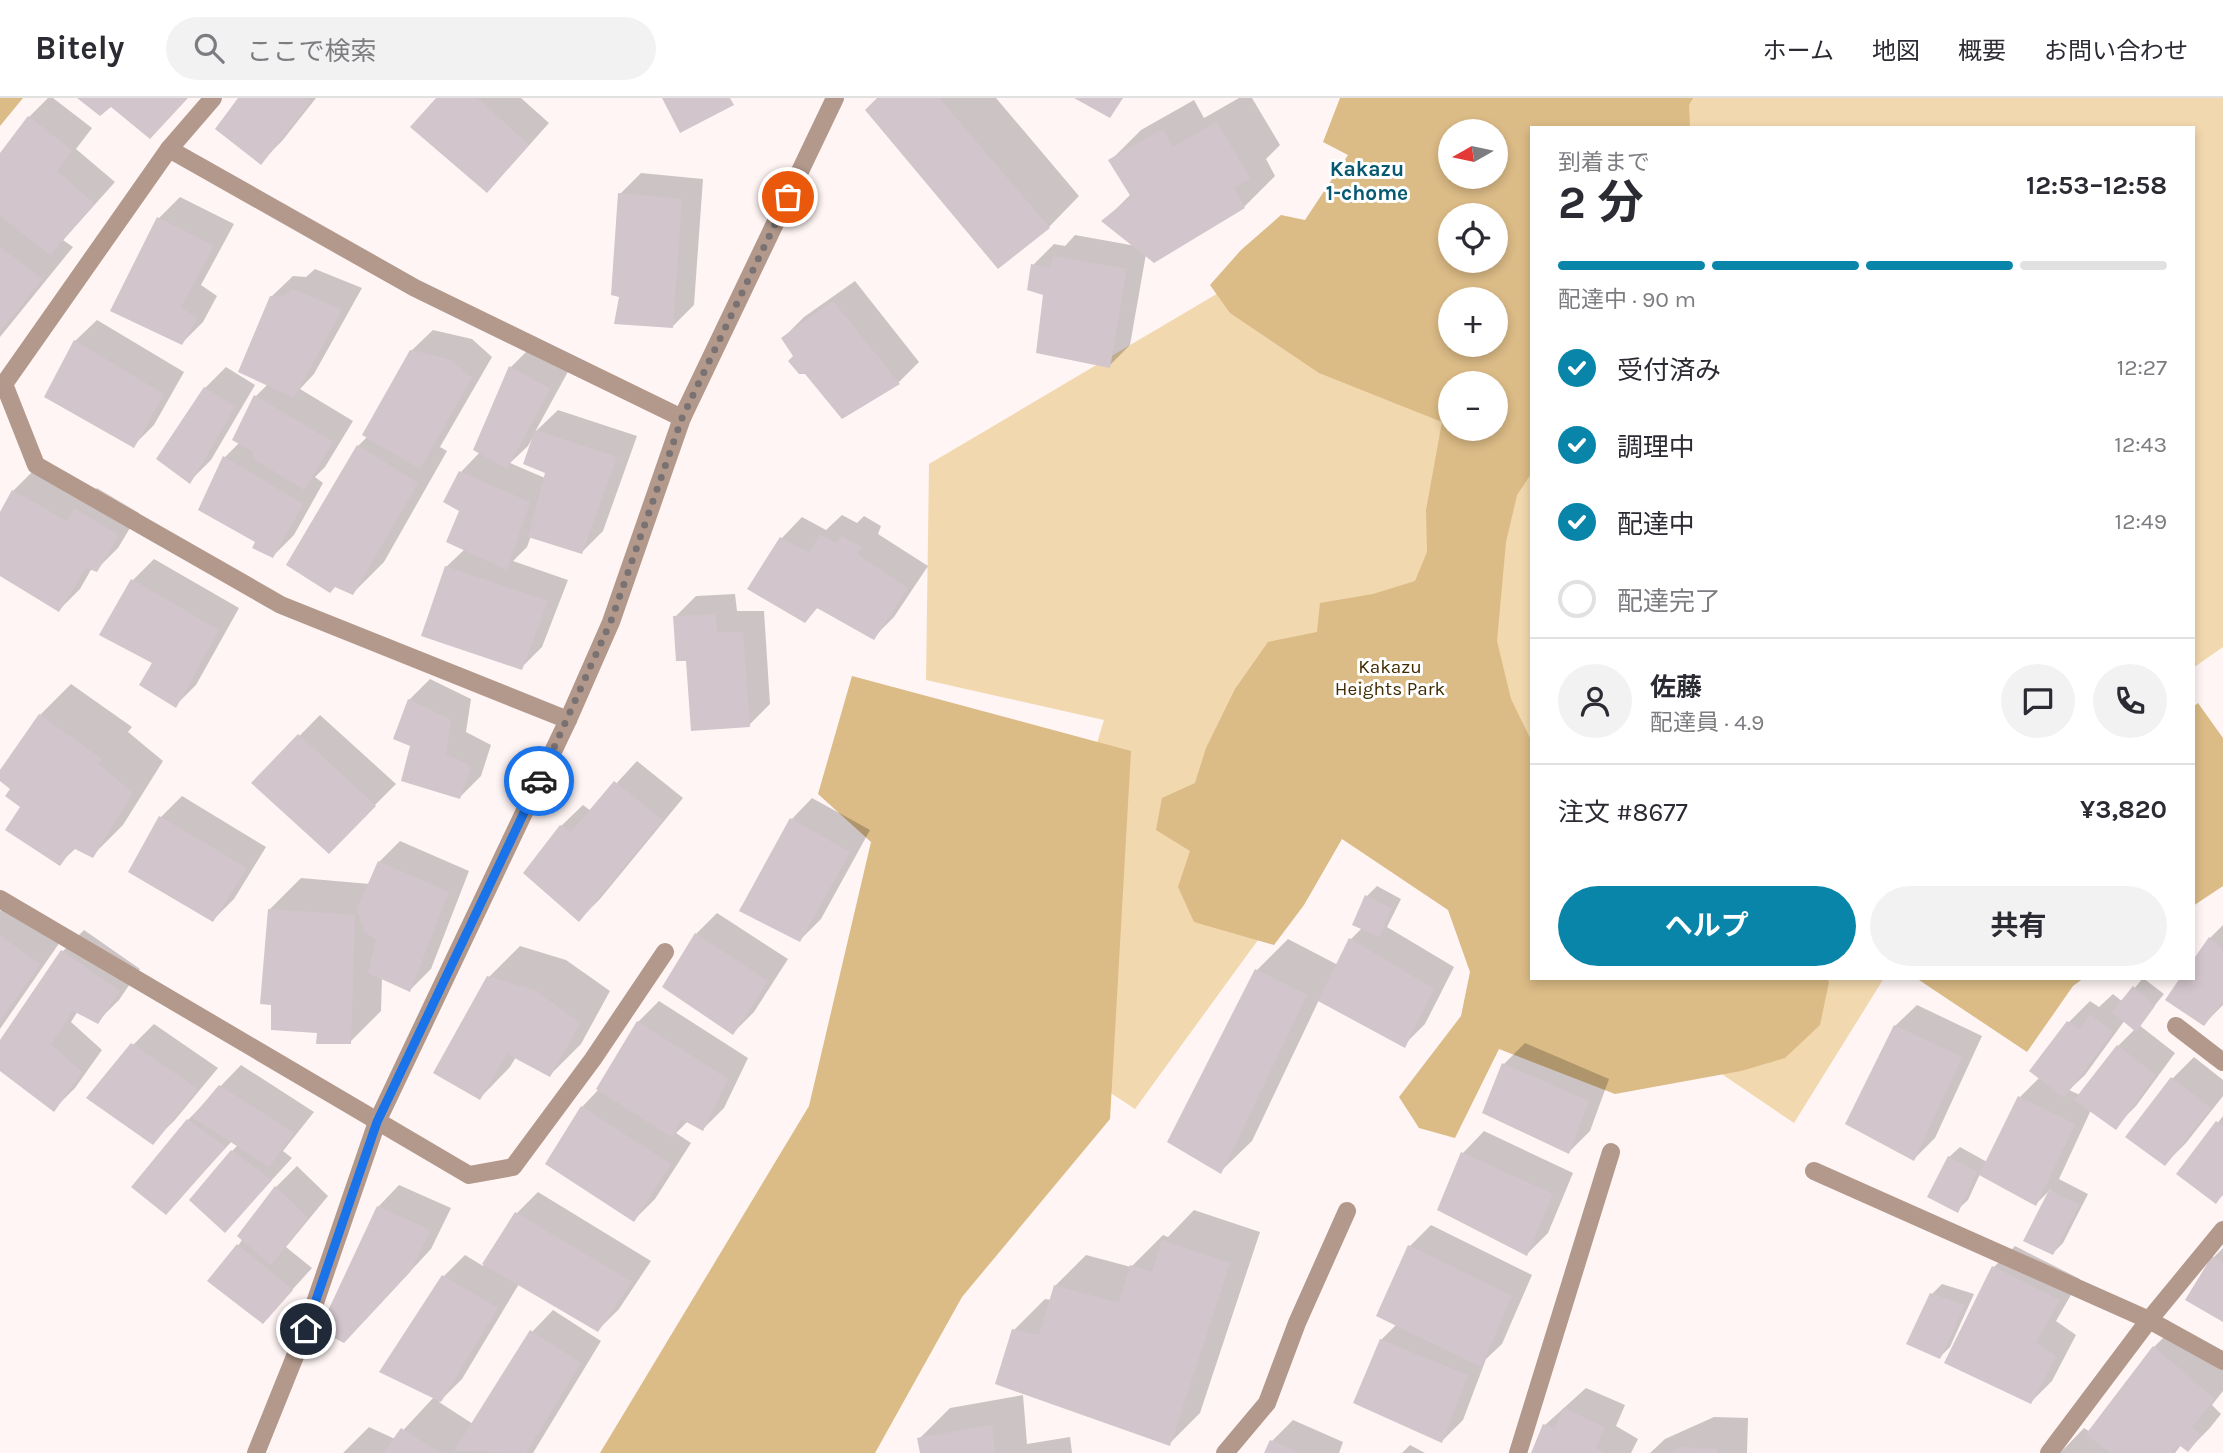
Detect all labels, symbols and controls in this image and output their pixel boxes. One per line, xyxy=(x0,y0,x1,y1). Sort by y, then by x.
search box xyxy=(166,17,656,80)
text: Bitely xyxy=(35,29,124,67)
icon: search xyxy=(190,29,228,67)
text: ここで検索 xyxy=(246,36,376,67)
text: ホーム xyxy=(1763,37,1834,65)
text: 地図 xyxy=(1872,37,1920,65)
text: 概要 xyxy=(1958,37,2006,65)
text: お問い合わせ xyxy=(2044,37,2188,65)
north arrow xyxy=(1438,119,1508,189)
map controls xyxy=(1438,119,1508,441)
text: 到着まで xyxy=(1558,149,1650,176)
district label: Kakazu 1-chome xyxy=(1326,157,1408,205)
pin xyxy=(758,167,818,227)
text: 12:53–12:58 xyxy=(2026,170,2167,201)
text: 2 分 xyxy=(1558,176,1643,230)
icon: bag xyxy=(769,178,807,216)
button: locate xyxy=(1438,203,1508,273)
text: 配達中 · 90 m xyxy=(1558,286,1696,313)
button: + xyxy=(1438,287,1508,357)
icon: check xyxy=(1558,349,1596,387)
text: 12:27 xyxy=(2117,354,2167,381)
text: 受付済み xyxy=(1617,355,1721,386)
button: − xyxy=(1438,371,1508,441)
icon: check xyxy=(1558,426,1596,464)
text: 12:43 xyxy=(2114,431,2167,458)
text: 調理中 xyxy=(1617,432,1695,463)
icon: check xyxy=(1558,503,1596,541)
text: 12:49 xyxy=(2115,508,2167,535)
text: 配達中 xyxy=(1617,509,1695,540)
text: 配達完了 xyxy=(1617,586,1721,617)
park label: Kakazu Heights Park xyxy=(1335,656,1446,700)
button: person xyxy=(1558,664,1632,738)
button: chat xyxy=(2001,664,2075,738)
button: phone xyxy=(2093,664,2167,738)
text: 佐藤 xyxy=(1650,672,1702,703)
text: 配達員 · 4.9 xyxy=(1650,709,1764,736)
courier xyxy=(504,746,574,816)
icon: car xyxy=(520,762,558,800)
text: ¥3,820 xyxy=(2080,794,2167,825)
text: 注文 #8677 xyxy=(1558,797,1688,828)
button: ヘルプ xyxy=(1558,886,1856,966)
button: 共有 xyxy=(1870,886,2167,966)
pin xyxy=(276,1299,336,1359)
icon: home xyxy=(287,1310,325,1348)

